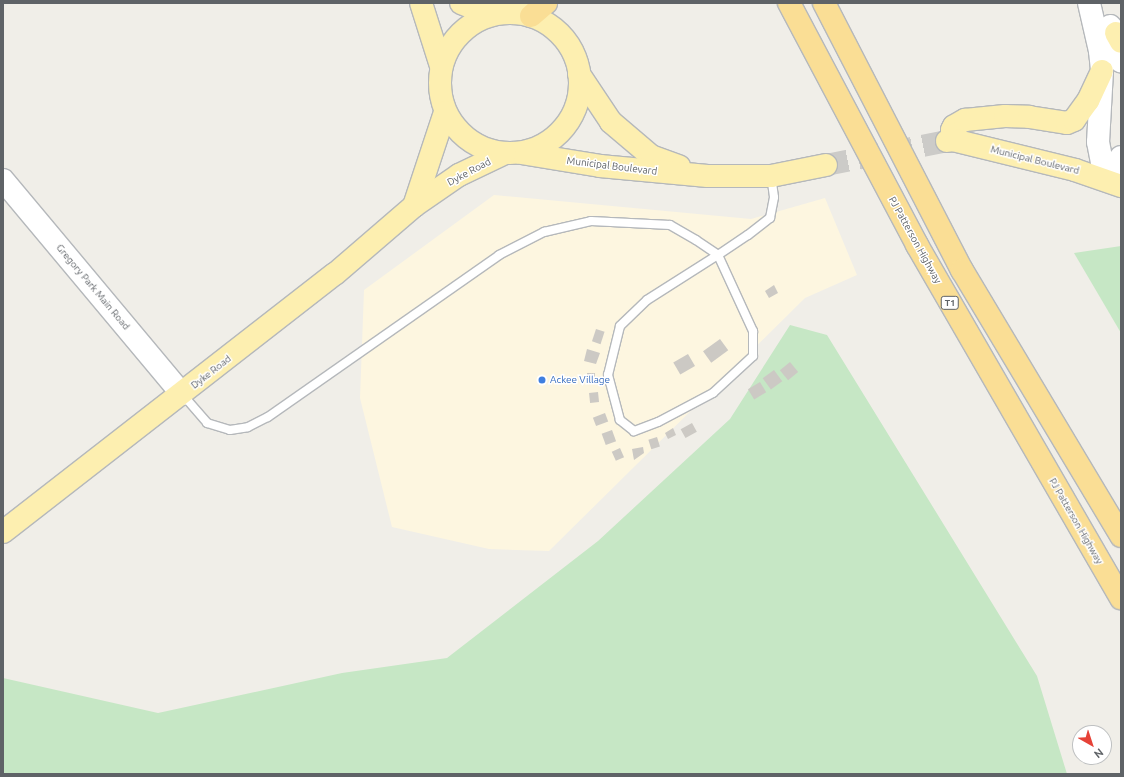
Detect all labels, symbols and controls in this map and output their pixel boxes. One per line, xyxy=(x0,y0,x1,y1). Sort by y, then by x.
street label: Municipal Boulevard xyxy=(989,143,1081,177)
street label: Municipal Boulevard xyxy=(566,154,658,178)
street label: Dyke Road xyxy=(445,156,493,188)
street label: PJ Patterson Highway xyxy=(886,195,944,285)
street label: Gregory Park Main Road xyxy=(54,242,132,332)
road number: T1 xyxy=(940,296,960,310)
street label: Dyke Road xyxy=(189,353,233,391)
place label: Ackee Village xyxy=(550,374,610,386)
marker: Ackee Village xyxy=(537,375,547,385)
street label: PJ Patterson Highway xyxy=(1046,476,1106,566)
north arrow xyxy=(1072,725,1112,765)
text: N xyxy=(1092,746,1106,761)

